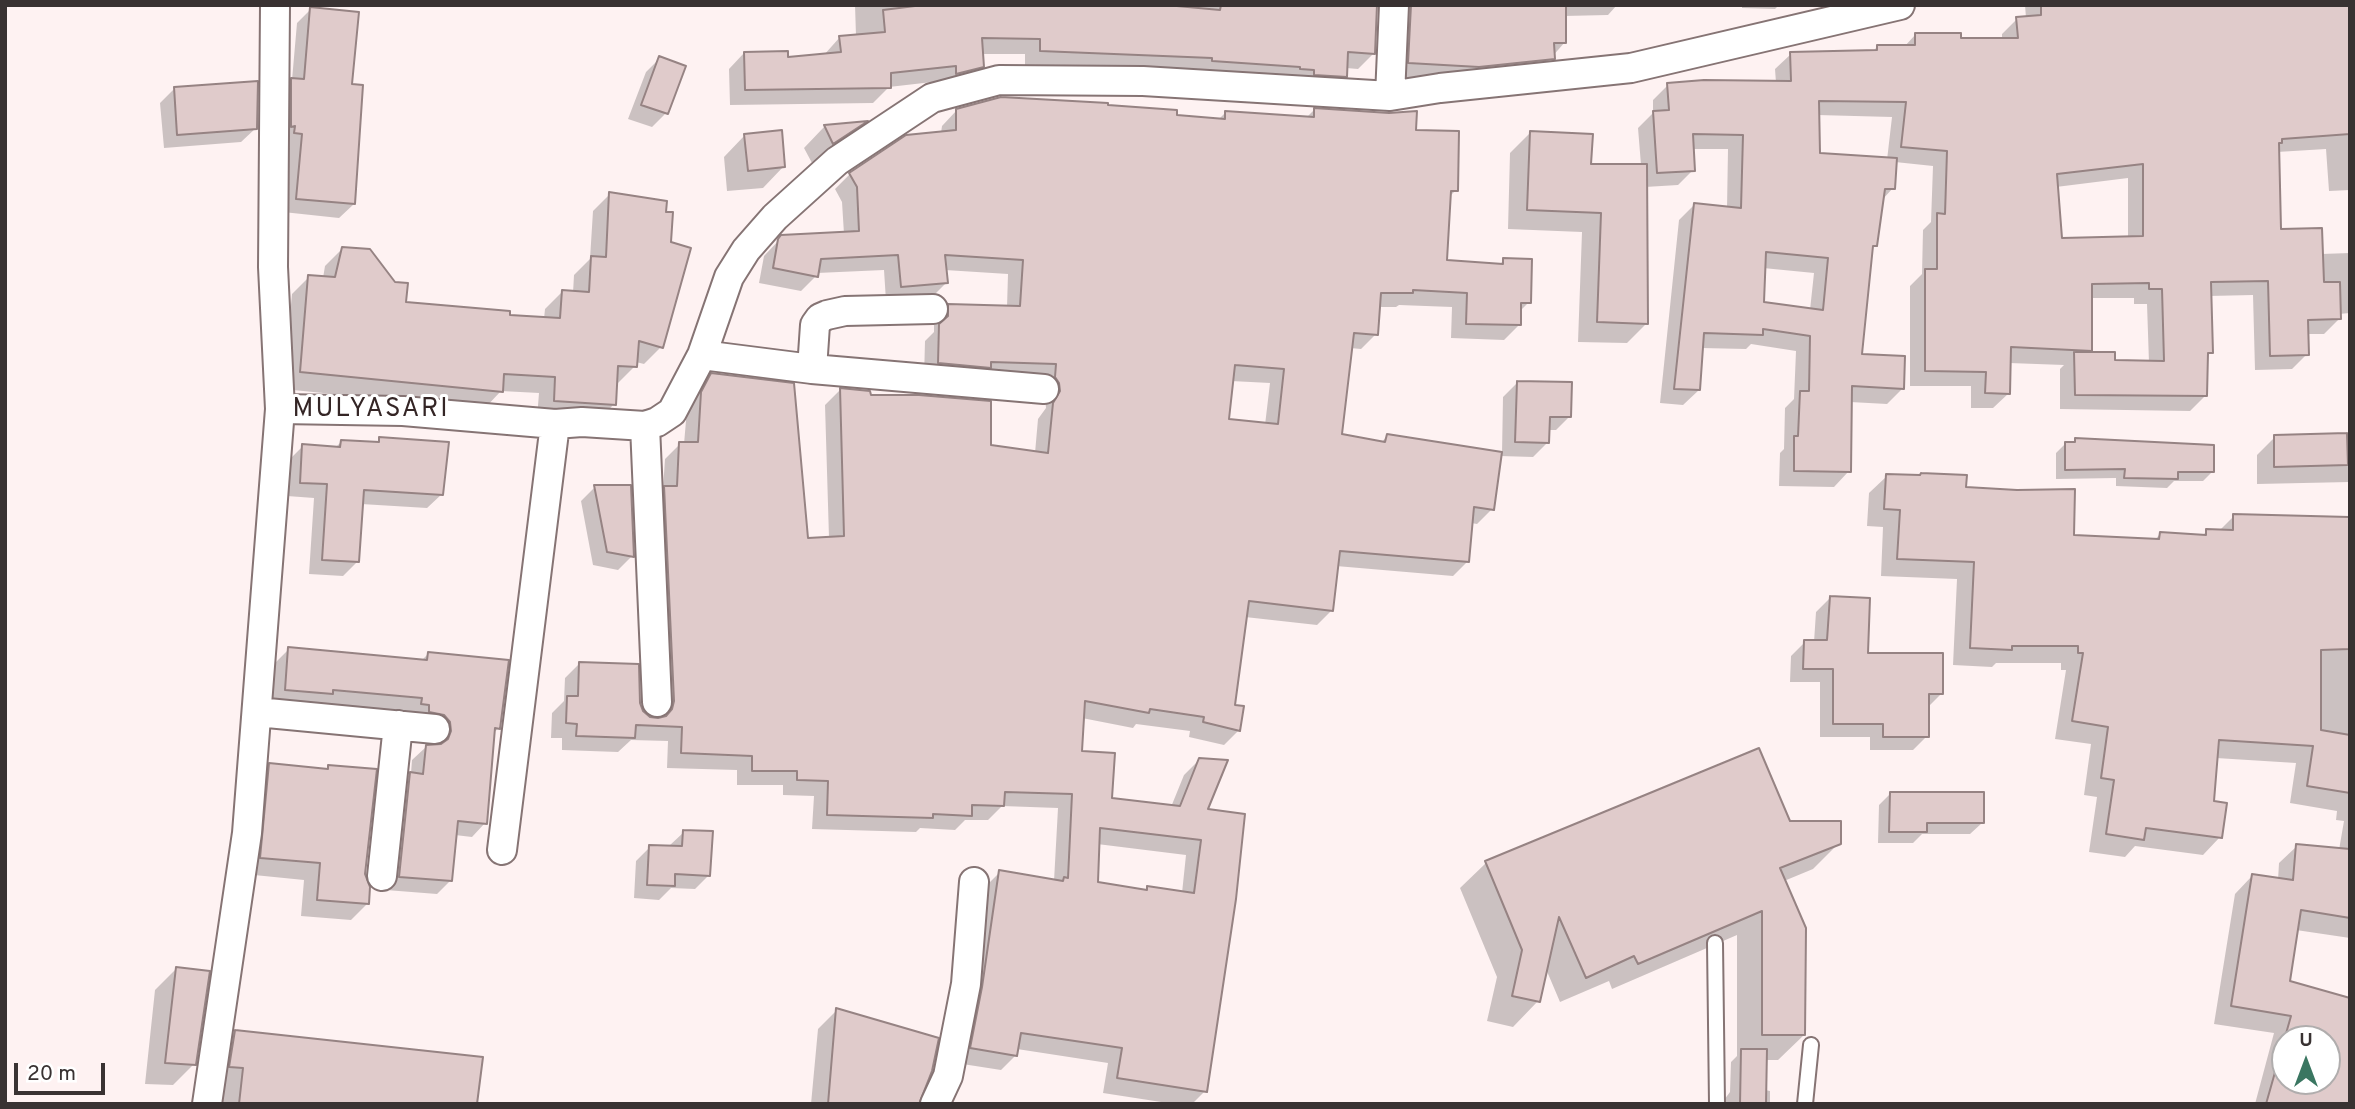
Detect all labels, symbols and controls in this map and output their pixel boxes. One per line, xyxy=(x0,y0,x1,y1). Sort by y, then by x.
district label: MULYASARI xyxy=(294,395,448,427)
north arrow xyxy=(2271,1025,2341,1095)
text: U xyxy=(2299,1029,2313,1053)
scale bar xyxy=(18,1050,108,1094)
text: 20 m xyxy=(27,1061,76,1088)

